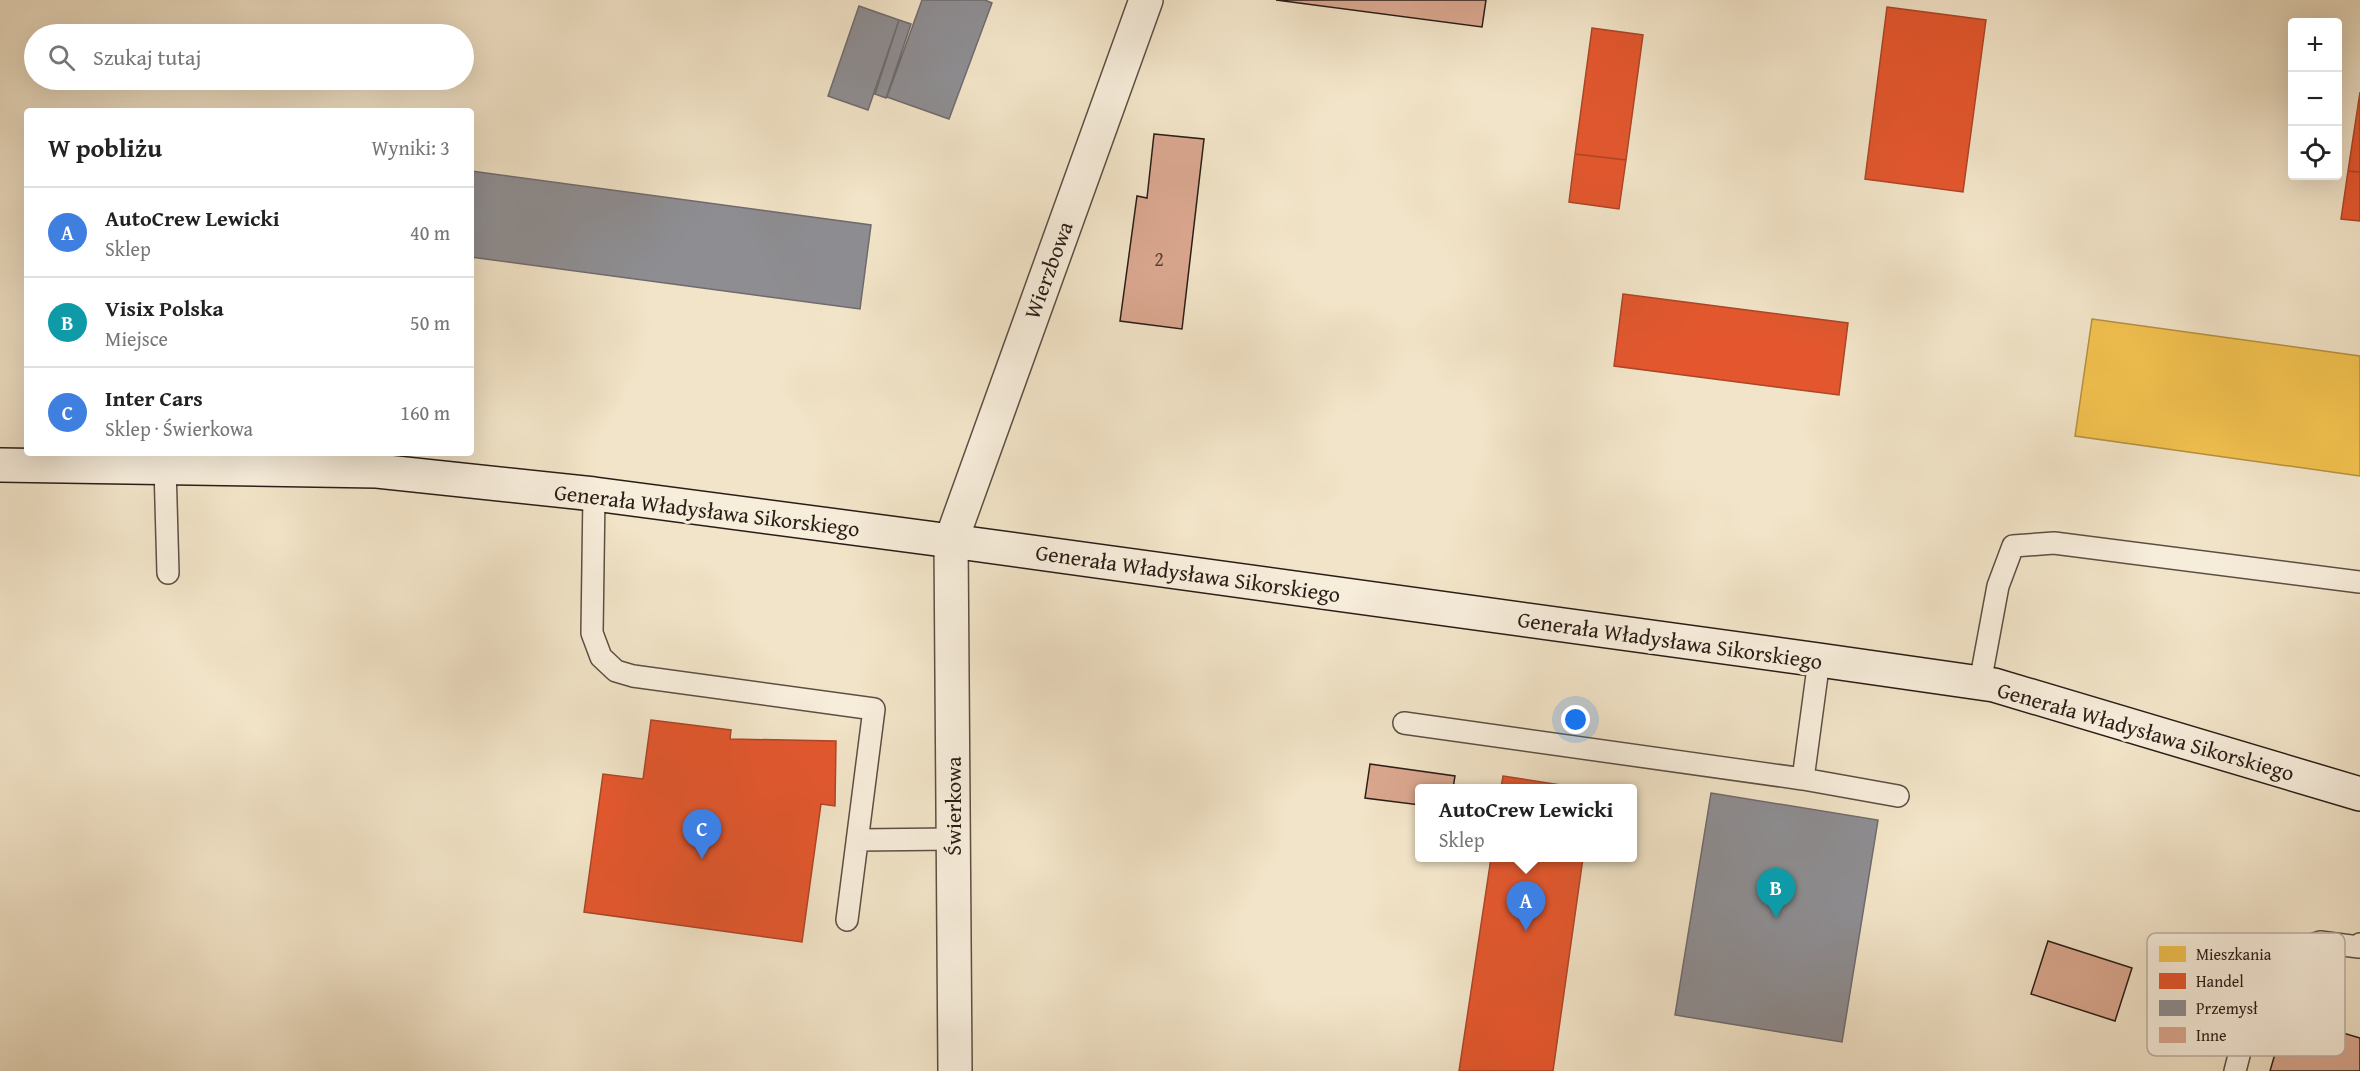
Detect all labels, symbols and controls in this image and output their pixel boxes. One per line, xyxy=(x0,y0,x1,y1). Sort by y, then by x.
map controls xyxy=(2288,18,2342,180)
button: + xyxy=(2288,18,2342,72)
search box xyxy=(24,24,474,90)
icon: search xyxy=(45,41,78,74)
text: Szukaj tutaj xyxy=(93,41,201,73)
button: − xyxy=(2288,72,2342,126)
button: locate xyxy=(2288,126,2342,180)
text: W pobliżu xyxy=(48,128,162,167)
text: Wyniki: 3 xyxy=(372,133,450,162)
text: AutoCrew Lewicki xyxy=(105,202,280,234)
street label: Wierzbowa xyxy=(1016,216,1081,323)
text: A xyxy=(61,218,74,247)
text: 40 m xyxy=(410,218,450,247)
text: Sklep xyxy=(105,234,151,263)
house number: 2 xyxy=(1154,244,1164,273)
text: Visix Polska xyxy=(105,292,224,324)
text: B xyxy=(61,308,74,337)
text: 50 m xyxy=(410,308,450,337)
text: Miejsce xyxy=(105,324,168,353)
text: Inter Cars xyxy=(105,382,203,414)
text: C xyxy=(62,398,73,427)
text: 160 m xyxy=(400,398,450,427)
text: Sklep · Świerkowa xyxy=(105,414,253,443)
street label: Generała Władysława Sikorskiego xyxy=(552,475,862,545)
street label: Generała Władysława Sikorskiego xyxy=(1034,536,1342,610)
street label: Generała Władysława Sikorskiego xyxy=(1516,603,1824,677)
street label: Generała Władysława Sikorskiego xyxy=(1994,673,2298,789)
your location xyxy=(1561,705,1590,734)
street label: Świerkowa xyxy=(937,756,969,856)
popup xyxy=(1415,784,1637,862)
text: AutoCrew Lewicki xyxy=(1439,793,1613,825)
pin: C xyxy=(682,810,722,859)
text: Sklep xyxy=(1439,825,1484,854)
pin: B xyxy=(1756,868,1796,918)
pin: A xyxy=(1506,882,1546,931)
legend xyxy=(2147,933,2345,1056)
text: Mieszkania xyxy=(2196,942,2272,966)
text: Handel xyxy=(2196,969,2244,993)
text: Przemysł xyxy=(2196,996,2258,1020)
text: Inne xyxy=(2196,1023,2226,1047)

